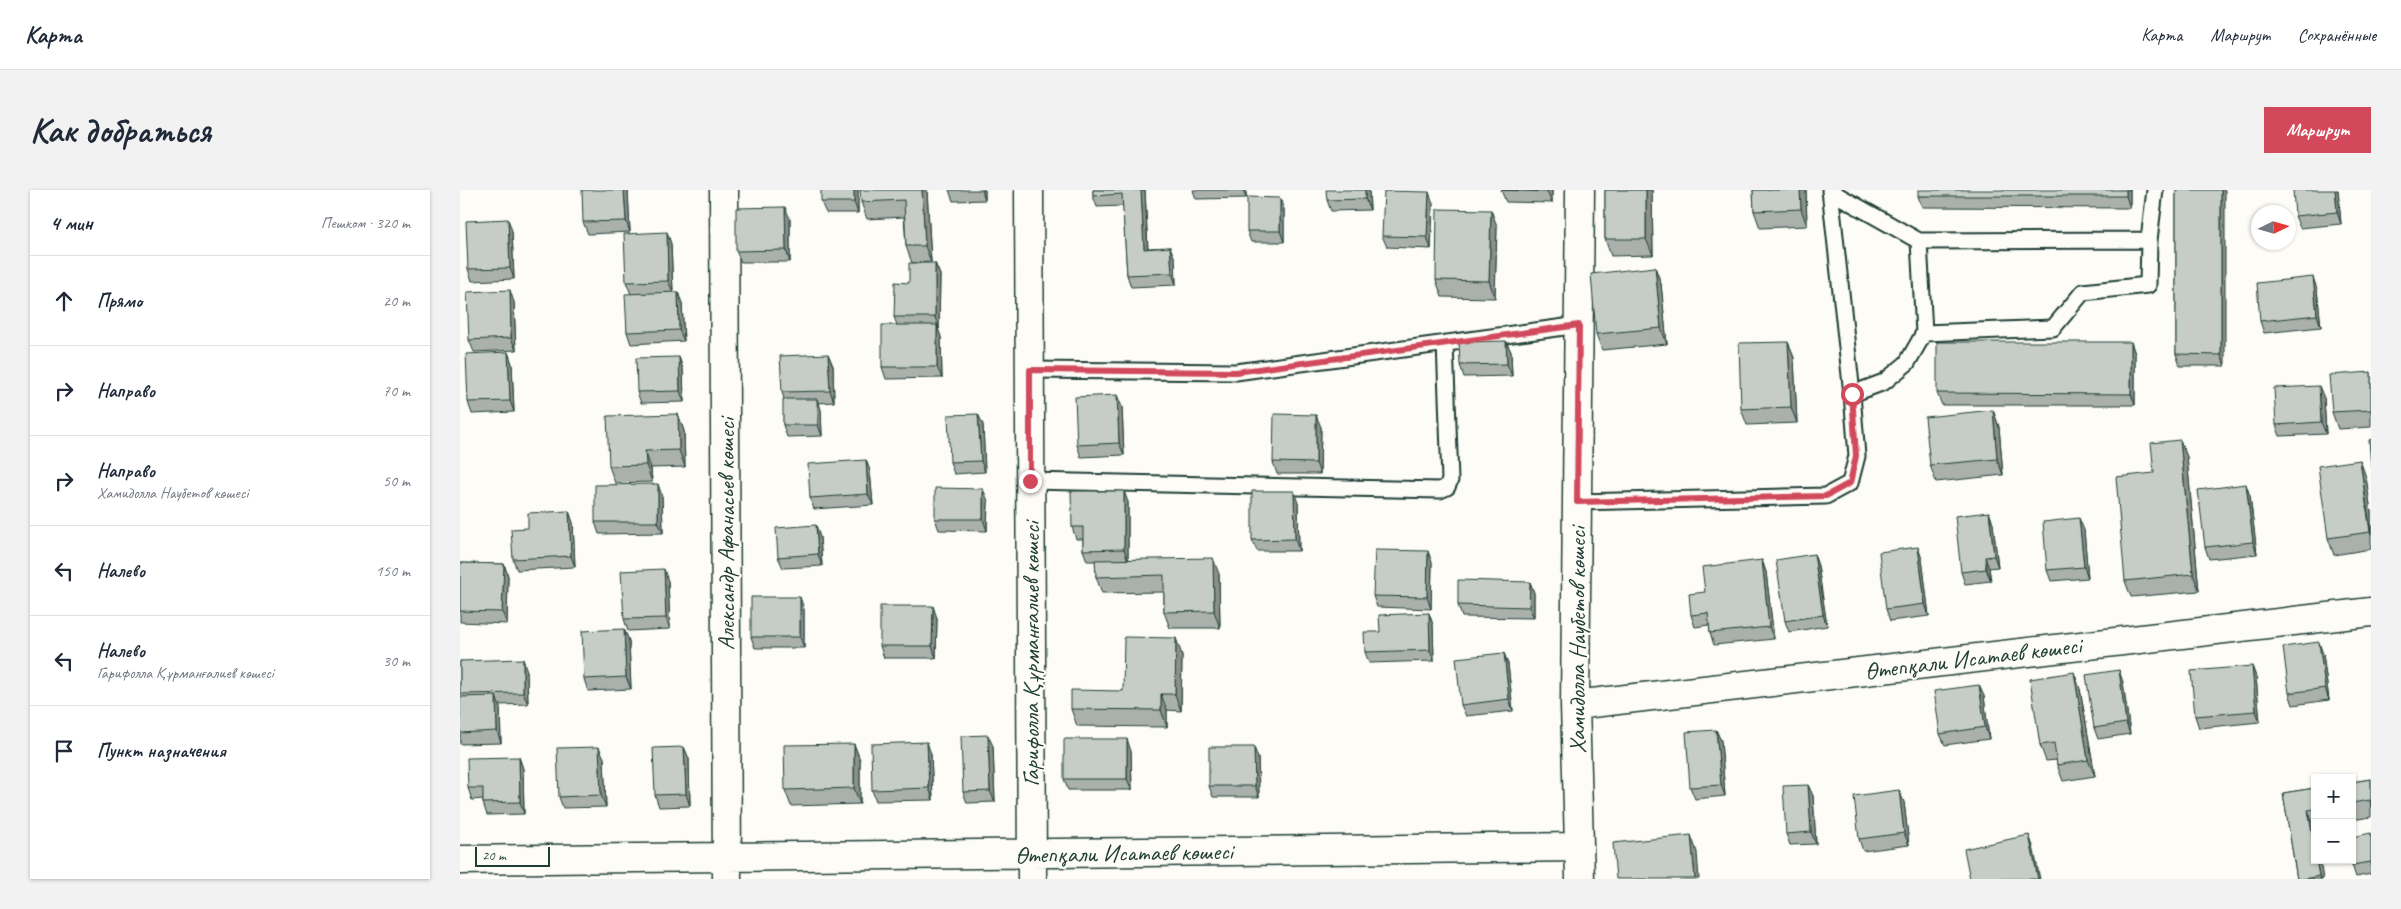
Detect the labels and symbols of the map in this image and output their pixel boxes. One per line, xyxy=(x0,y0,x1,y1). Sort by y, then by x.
north arrow xyxy=(2251,205,2296,250)
route start xyxy=(1841,383,1864,406)
street label: Александр Афанасьев көшесі xyxy=(711,415,741,650)
route end xyxy=(1019,470,1042,493)
street label: Гарифолла Құрманғалиев көшесі xyxy=(1016,519,1046,787)
street label: Хамидолла Наубетов көшесі xyxy=(1562,524,1592,754)
street label: Өтепқали Исатаев көшесі xyxy=(1863,630,2085,686)
street label: Өтепқали Исатаев көшесі xyxy=(1015,836,1236,870)
scale bar xyxy=(475,844,550,867)

